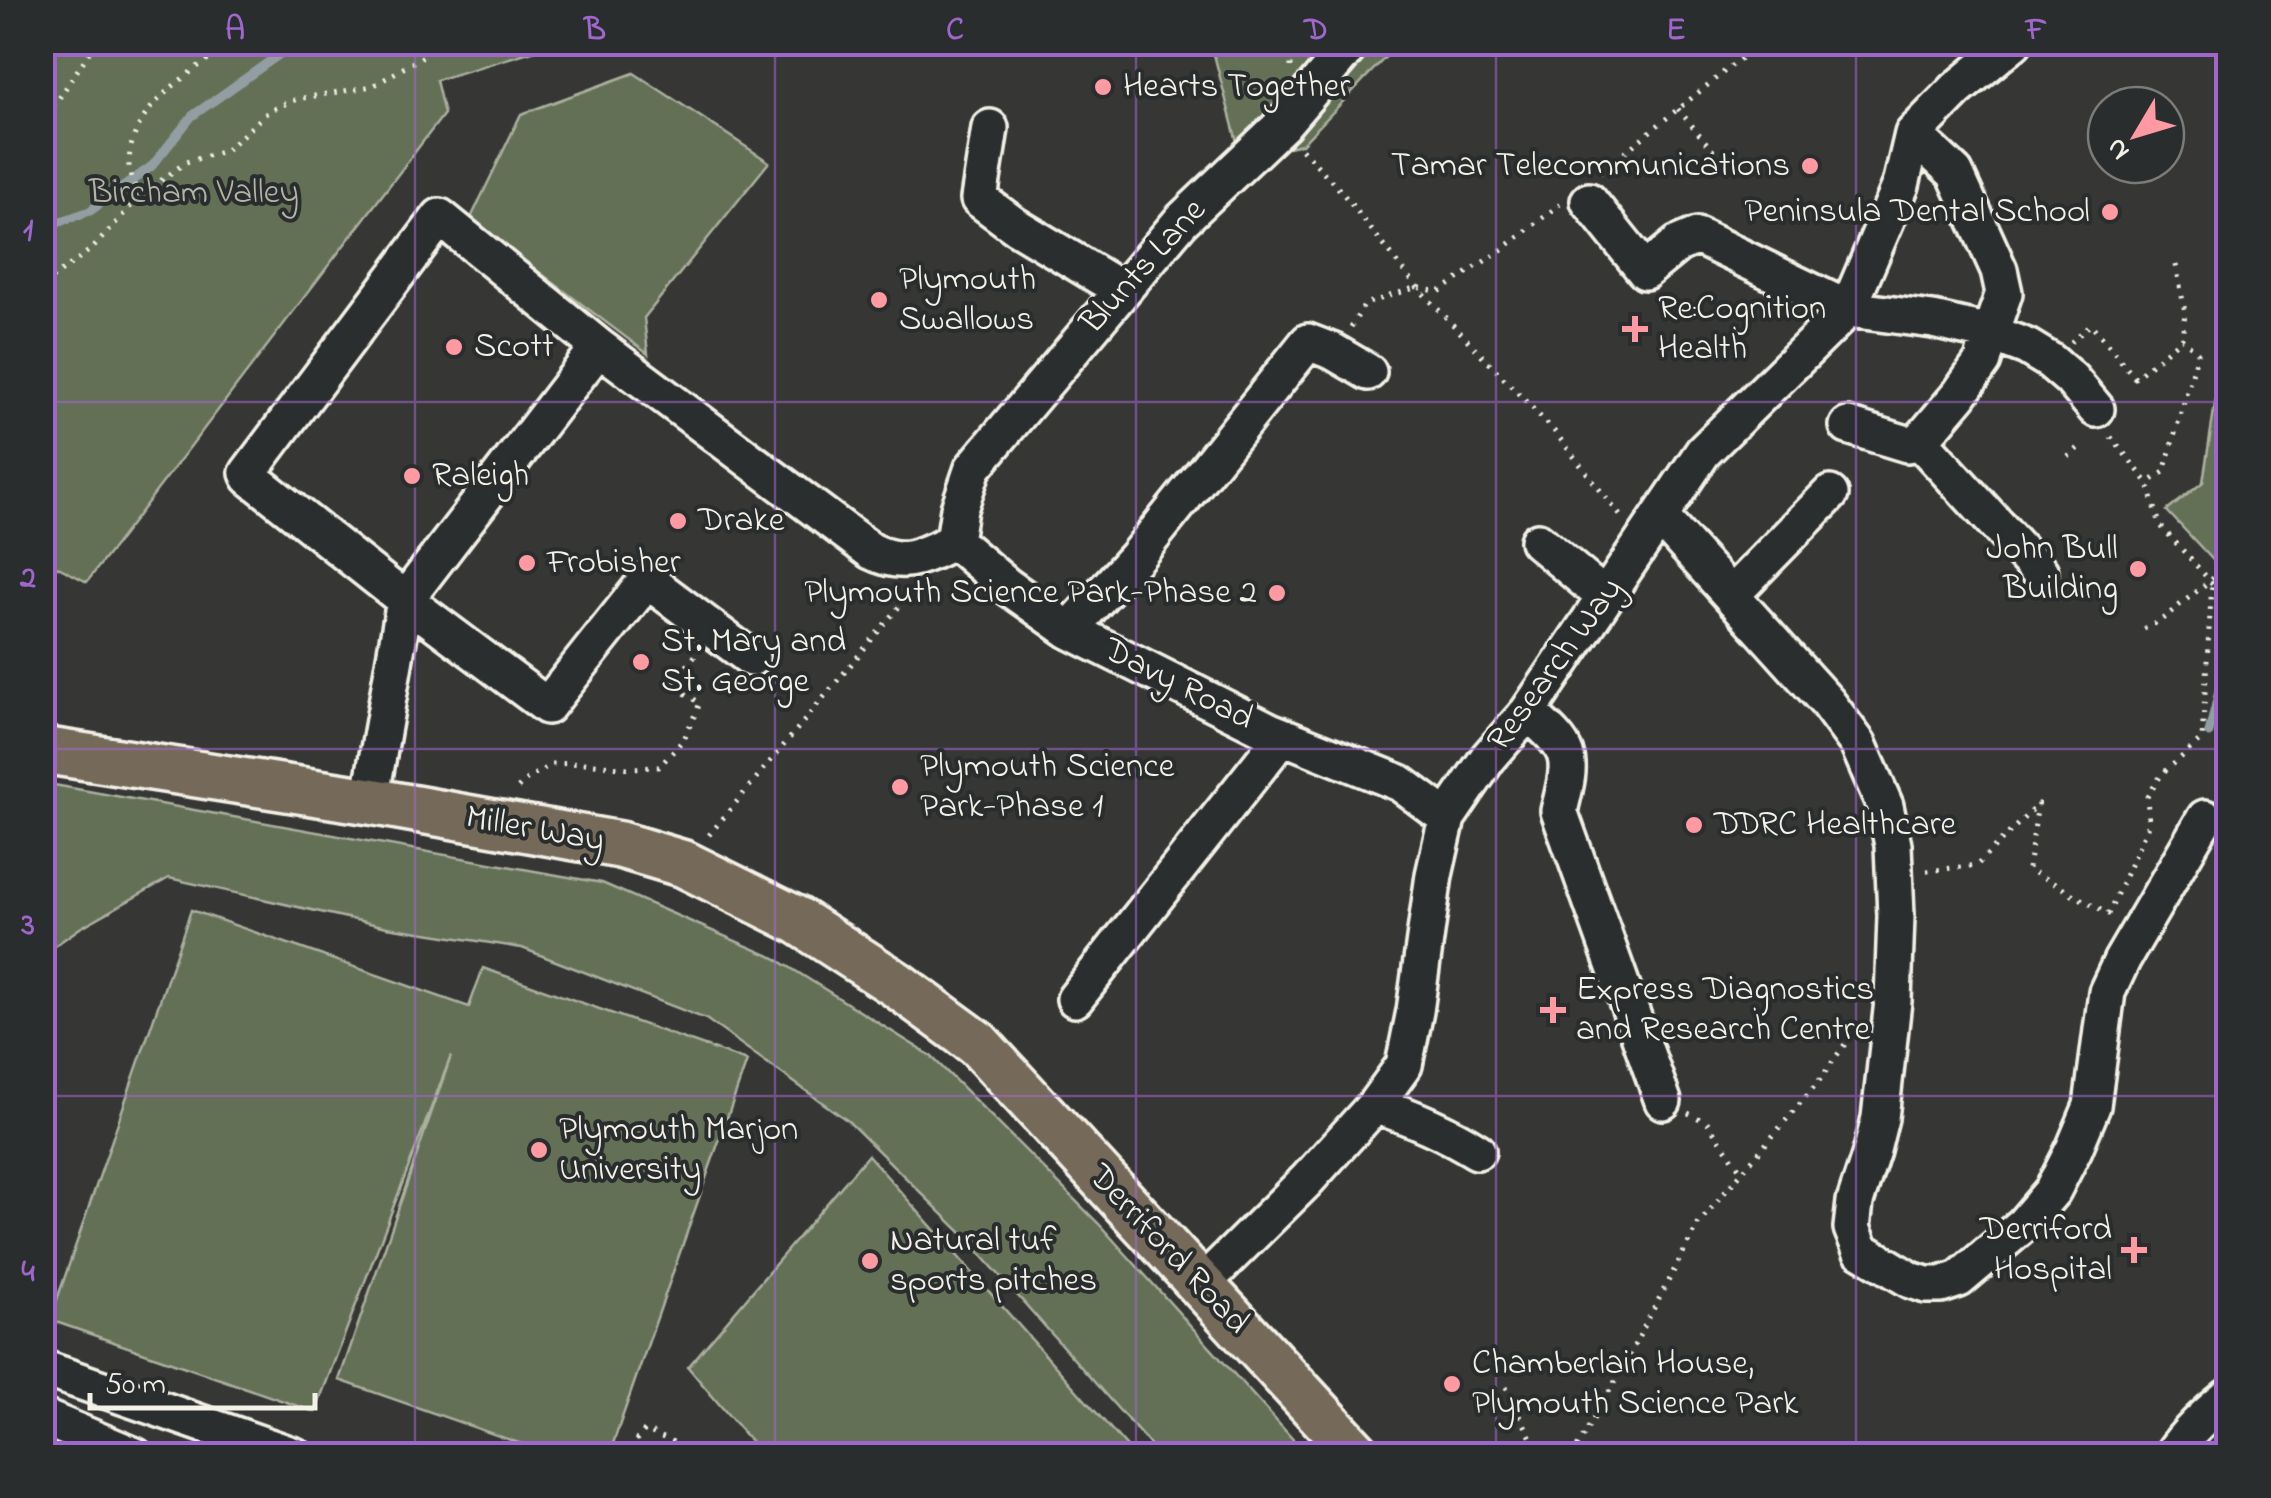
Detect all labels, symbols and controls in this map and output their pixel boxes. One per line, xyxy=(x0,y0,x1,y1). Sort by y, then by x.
text: A xyxy=(225,8,245,55)
text: B xyxy=(582,8,606,55)
text: C xyxy=(946,8,964,55)
text: D xyxy=(1302,8,1328,55)
text: E xyxy=(1666,8,1686,55)
text: F xyxy=(2024,8,2047,55)
place label: Hearts Together xyxy=(1123,62,1350,113)
marker: Hearts Together xyxy=(1092,76,1114,98)
north arrow xyxy=(2086,85,2186,185)
text: N xyxy=(2097,128,2141,168)
place label: Tamar Telecommunications xyxy=(1391,141,1790,192)
marker: Tamar Telecommunications xyxy=(1799,155,1821,177)
park label: Bircham Valley xyxy=(88,168,299,219)
street label: Blunts Lane xyxy=(1068,187,1219,347)
place label: Peninsula Dental School xyxy=(1744,187,2090,238)
marker: Peninsula Dental School xyxy=(2099,201,2121,223)
text: 1 xyxy=(23,209,33,256)
place label: Plymouth Swallows xyxy=(899,255,1036,346)
place label: Re:Cognition Health xyxy=(1658,284,1826,375)
marker: Plymouth Swallows xyxy=(868,289,890,311)
marker: Re:Cognition Health xyxy=(1622,316,1648,342)
place label: Scott xyxy=(474,322,554,373)
marker: Scott xyxy=(443,336,465,358)
place label: Raleigh xyxy=(432,451,529,502)
marker: Raleigh xyxy=(401,465,423,487)
place label: Drake xyxy=(697,496,785,547)
marker: Drake xyxy=(667,510,689,532)
place label: John Bull Building xyxy=(1986,524,2118,615)
place label: Frobisher xyxy=(546,538,681,589)
marker: Frobisher xyxy=(516,552,538,574)
text: 2 xyxy=(19,556,36,603)
marker: John Bull Building xyxy=(2127,558,2149,580)
street label: Research Way xyxy=(1475,567,1637,763)
place label: Plymouth Science Park-Phase 2 xyxy=(804,568,1257,619)
marker: Plymouth Science Park-Phase 2 xyxy=(1266,582,1288,604)
place label: St. Mary and St. George xyxy=(661,617,846,708)
street label: Davy Road xyxy=(1093,625,1262,745)
marker: St. Mary and St. George xyxy=(630,651,652,673)
place label: Plymouth Science Park-Phase 1 xyxy=(920,742,1175,833)
marker: Plymouth Science Park-Phase 1 xyxy=(889,776,911,798)
street label: Miller Way xyxy=(462,793,608,867)
place label: DDRC Healthcare xyxy=(1713,800,1957,851)
marker: DDRC Healthcare xyxy=(1683,814,1705,836)
text: 3 xyxy=(20,903,35,950)
place label: Express Diagnostics and Research Centre xyxy=(1576,965,1874,1056)
marker: Express Diagnostics and Research Centre xyxy=(1540,997,1566,1023)
place label: Plymouth Marjon University xyxy=(559,1105,798,1196)
marker: Plymouth Marjon University xyxy=(528,1139,550,1161)
street label: Derriford Road xyxy=(1075,1152,1261,1347)
place label: Derriford Hospital xyxy=(1979,1205,2112,1296)
place label: Natural tuf sports pitches xyxy=(890,1216,1097,1307)
marker: Derriford Hospital xyxy=(2121,1237,2147,1263)
text: 4 xyxy=(21,1250,35,1297)
marker: Natural tuf sports pitches xyxy=(859,1250,881,1272)
place label: Chamberlain House, Plymouth Science Park xyxy=(1472,1339,1799,1430)
scale bar xyxy=(90,1348,315,1410)
text: 50 m xyxy=(105,1364,166,1408)
marker: Chamberlain House, Plymouth Science Park xyxy=(1441,1373,1463,1395)

